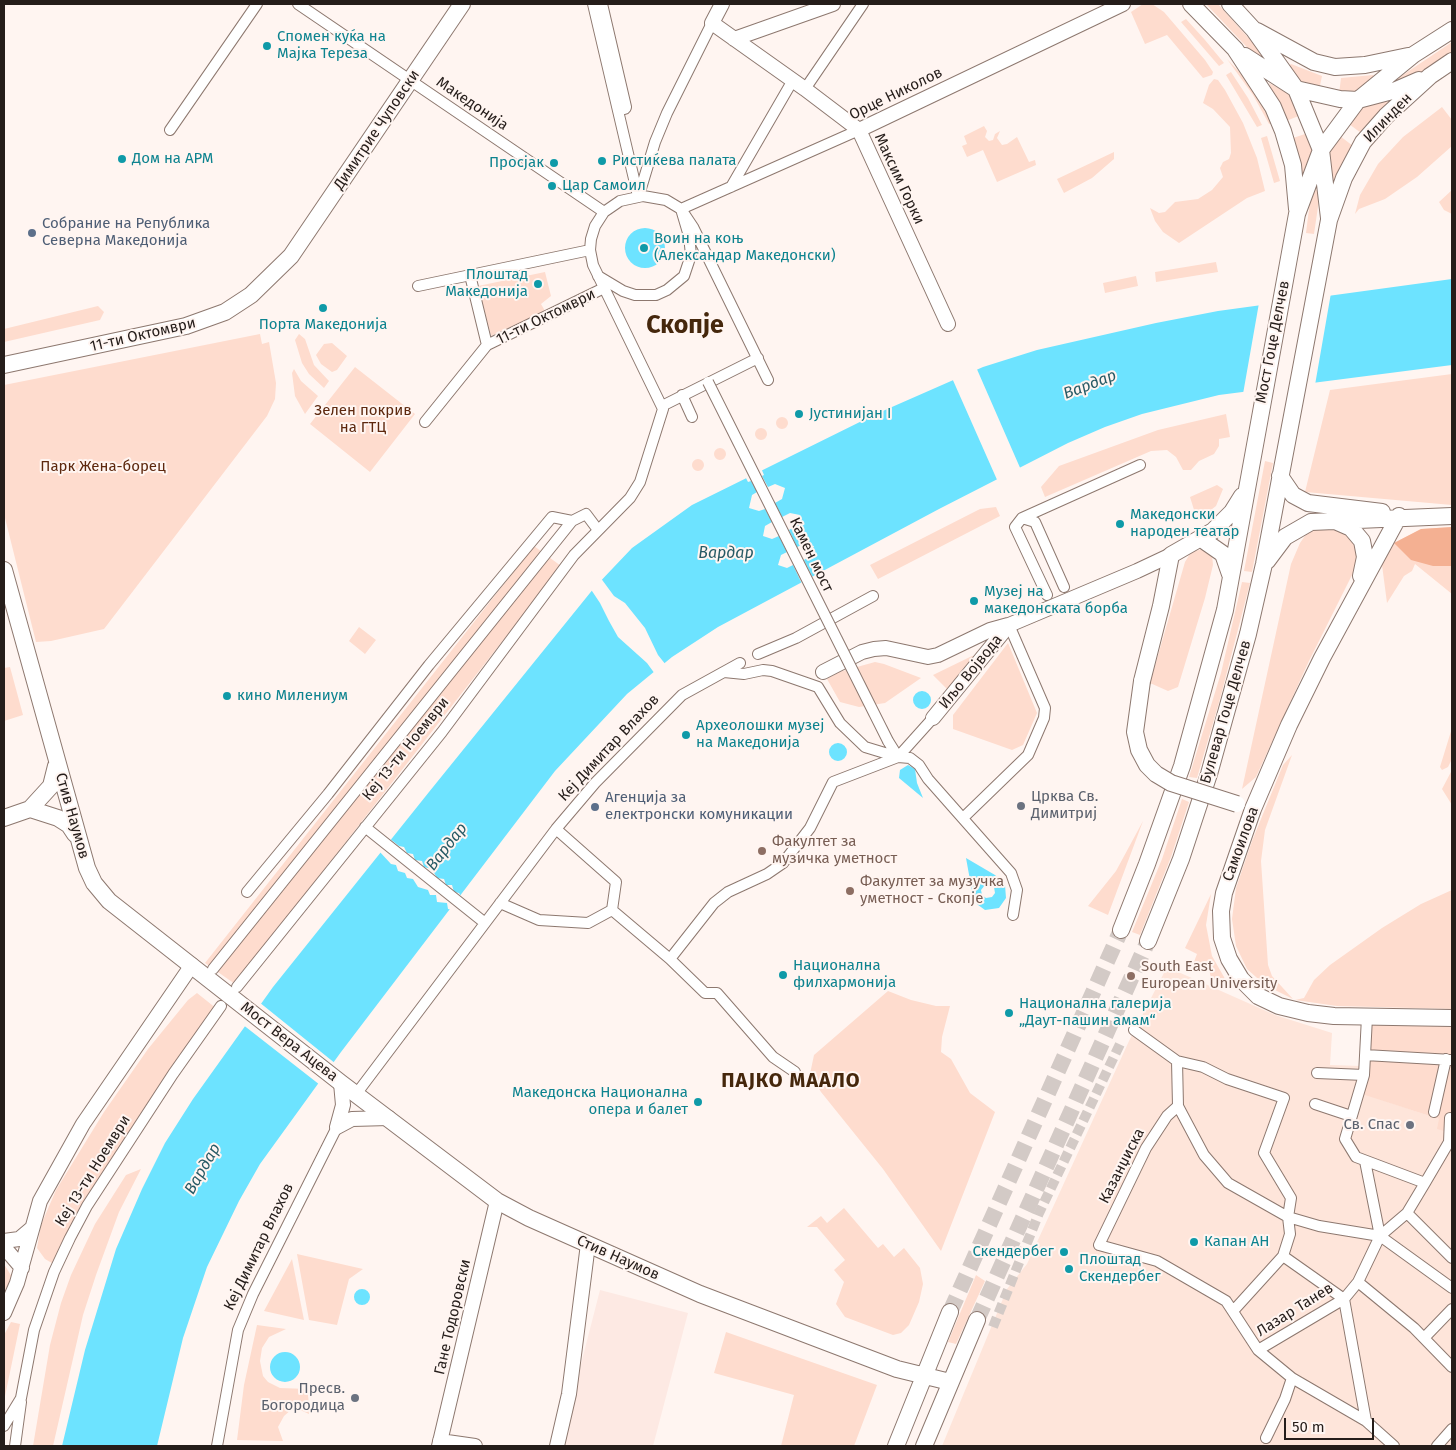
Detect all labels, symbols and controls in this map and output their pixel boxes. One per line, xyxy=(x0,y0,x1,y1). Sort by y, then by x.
place label: Спомен куќа на Мајка Тереза xyxy=(277,28,386,63)
marker: Спомен куќа на Мајка Тереза xyxy=(261,40,273,52)
street label: Орце Николов xyxy=(846,64,946,124)
street label: Димитрие Чуповски xyxy=(330,67,424,193)
street label: Македонија xyxy=(433,73,511,135)
street label: Илинден xyxy=(1360,89,1416,147)
street label: Максим Горки xyxy=(870,131,928,227)
place label: Дом на АРМ xyxy=(132,150,214,168)
place label: Ристиќева палата xyxy=(612,152,736,170)
marker: Дом на АРМ xyxy=(116,153,128,165)
place label: Просјак xyxy=(489,154,544,172)
marker: Ристиќева палата xyxy=(596,155,608,167)
marker: Просјак xyxy=(548,157,560,169)
place label: Цар Самоил xyxy=(562,177,646,195)
marker: Цар Самоил xyxy=(546,180,558,192)
place label: Собрание на Република Северна Македонија xyxy=(42,215,210,250)
marker: Собрание на Република Северна Македонија xyxy=(26,227,38,239)
place label: Воин на коњ (Александар Македонски) xyxy=(654,230,836,265)
marker: Воин на коњ (Александар Македонски) xyxy=(638,242,650,254)
place label: Плоштад Македонија xyxy=(445,266,528,301)
marker: Плоштад Македонија xyxy=(532,278,544,290)
street label: Мост Гоце Делчев xyxy=(1252,279,1294,405)
street label: 11-ти Октомври xyxy=(494,285,598,349)
marker: Порта Македонија xyxy=(317,302,329,314)
district label: Скопје xyxy=(646,311,724,341)
street label: 11-ти Октомври xyxy=(88,314,198,356)
place label: Порта Македонија xyxy=(259,316,387,334)
water label: Вардар xyxy=(1061,366,1119,404)
park label: Зелен покрив на ГТЦ xyxy=(314,402,412,437)
place label: Јустинијан I xyxy=(809,405,891,423)
marker: Јустинијан I xyxy=(793,408,805,420)
park label: Парк Жена-борец xyxy=(40,458,166,476)
place label: Македонски народен театар xyxy=(1130,506,1239,541)
street label: Камен мост xyxy=(785,515,837,595)
marker: Македонски народен театар xyxy=(1114,518,1126,530)
water label: Вардар xyxy=(698,544,754,564)
place label: Музеј на македонската борба xyxy=(984,583,1128,618)
marker: Музеј на македонската борба xyxy=(968,595,980,607)
street label: Иљо Војвода xyxy=(936,631,1006,713)
street label: Булевар Гоце Делчев xyxy=(1197,638,1255,786)
place label: кино Милениум xyxy=(237,687,348,705)
marker: кино Милениум xyxy=(221,690,233,702)
street label: Кеј Димитар Влахов xyxy=(555,691,663,805)
street label: Кеј 13-ти Ноември xyxy=(359,694,453,804)
place label: Археолошки музеј на Македонија xyxy=(696,717,824,752)
marker: Археолошки музеј на Македонија xyxy=(680,729,692,741)
street label: Стив Наумов xyxy=(51,771,93,861)
place label: Црква Св. Димитриј xyxy=(1031,788,1098,823)
place label: Агенција за електронски комуникации xyxy=(605,789,793,824)
marker: Црква Св. Димитриј xyxy=(1015,800,1027,812)
marker: Агенција за електронски комуникации xyxy=(589,801,601,813)
street label: Самоилова xyxy=(1219,804,1263,884)
water label: Вардар xyxy=(422,819,472,875)
place label: Факултет за музичка уметност xyxy=(772,833,897,868)
marker: Факултет за музичка уметност xyxy=(756,845,768,857)
place label: Факултет за музучка уметност - Скопје xyxy=(860,873,1004,908)
marker: Факултет за музучка уметност - Скопје xyxy=(844,885,856,897)
place label: Национална филхармонија xyxy=(793,957,896,992)
place label: South East European University xyxy=(1141,958,1277,993)
marker: Национална филхармонија xyxy=(777,969,789,981)
marker: South East European University xyxy=(1125,970,1137,982)
place label: Национална галерија „Даут-пашин амам“ xyxy=(1019,995,1172,1030)
street label: Мост Вера Ацева xyxy=(237,998,341,1086)
marker: Национална галерија „Даут-пашин амам“ xyxy=(1003,1007,1015,1019)
district label: ПАЈКО МААЛО xyxy=(720,1069,862,1093)
place label: Македонска Национална опера и балет xyxy=(512,1084,688,1119)
marker: Македонска Национална опера и балет xyxy=(692,1096,704,1108)
street label: Кеј 13-ти Ноември xyxy=(51,1112,135,1230)
place label: Св. Спас xyxy=(1343,1116,1400,1134)
marker: Св. Спас xyxy=(1404,1119,1416,1131)
street label: Казанџиска xyxy=(1095,1125,1149,1207)
water label: Вардар xyxy=(181,1140,225,1198)
street label: Кеј Димитар Влахов xyxy=(220,1180,298,1314)
street label: Стив Наумов xyxy=(574,1232,662,1284)
place label: Капан АН xyxy=(1204,1233,1270,1251)
marker: Капан АН xyxy=(1188,1236,1200,1248)
place label: Скендербег xyxy=(972,1243,1054,1261)
marker: Скендербег xyxy=(1058,1246,1070,1258)
place label: Плоштад Скендербег xyxy=(1079,1251,1161,1286)
street label: Гане Тодоровски xyxy=(431,1257,475,1377)
marker: Плоштад Скендербег xyxy=(1063,1263,1075,1275)
street label: Лазар Танев xyxy=(1253,1279,1337,1341)
place label: Пресв. Богородица xyxy=(261,1380,345,1415)
marker: Пресв. Богородица xyxy=(349,1392,361,1404)
scale bar xyxy=(1286,1408,1376,1440)
text: 50 m xyxy=(1292,1418,1325,1436)

